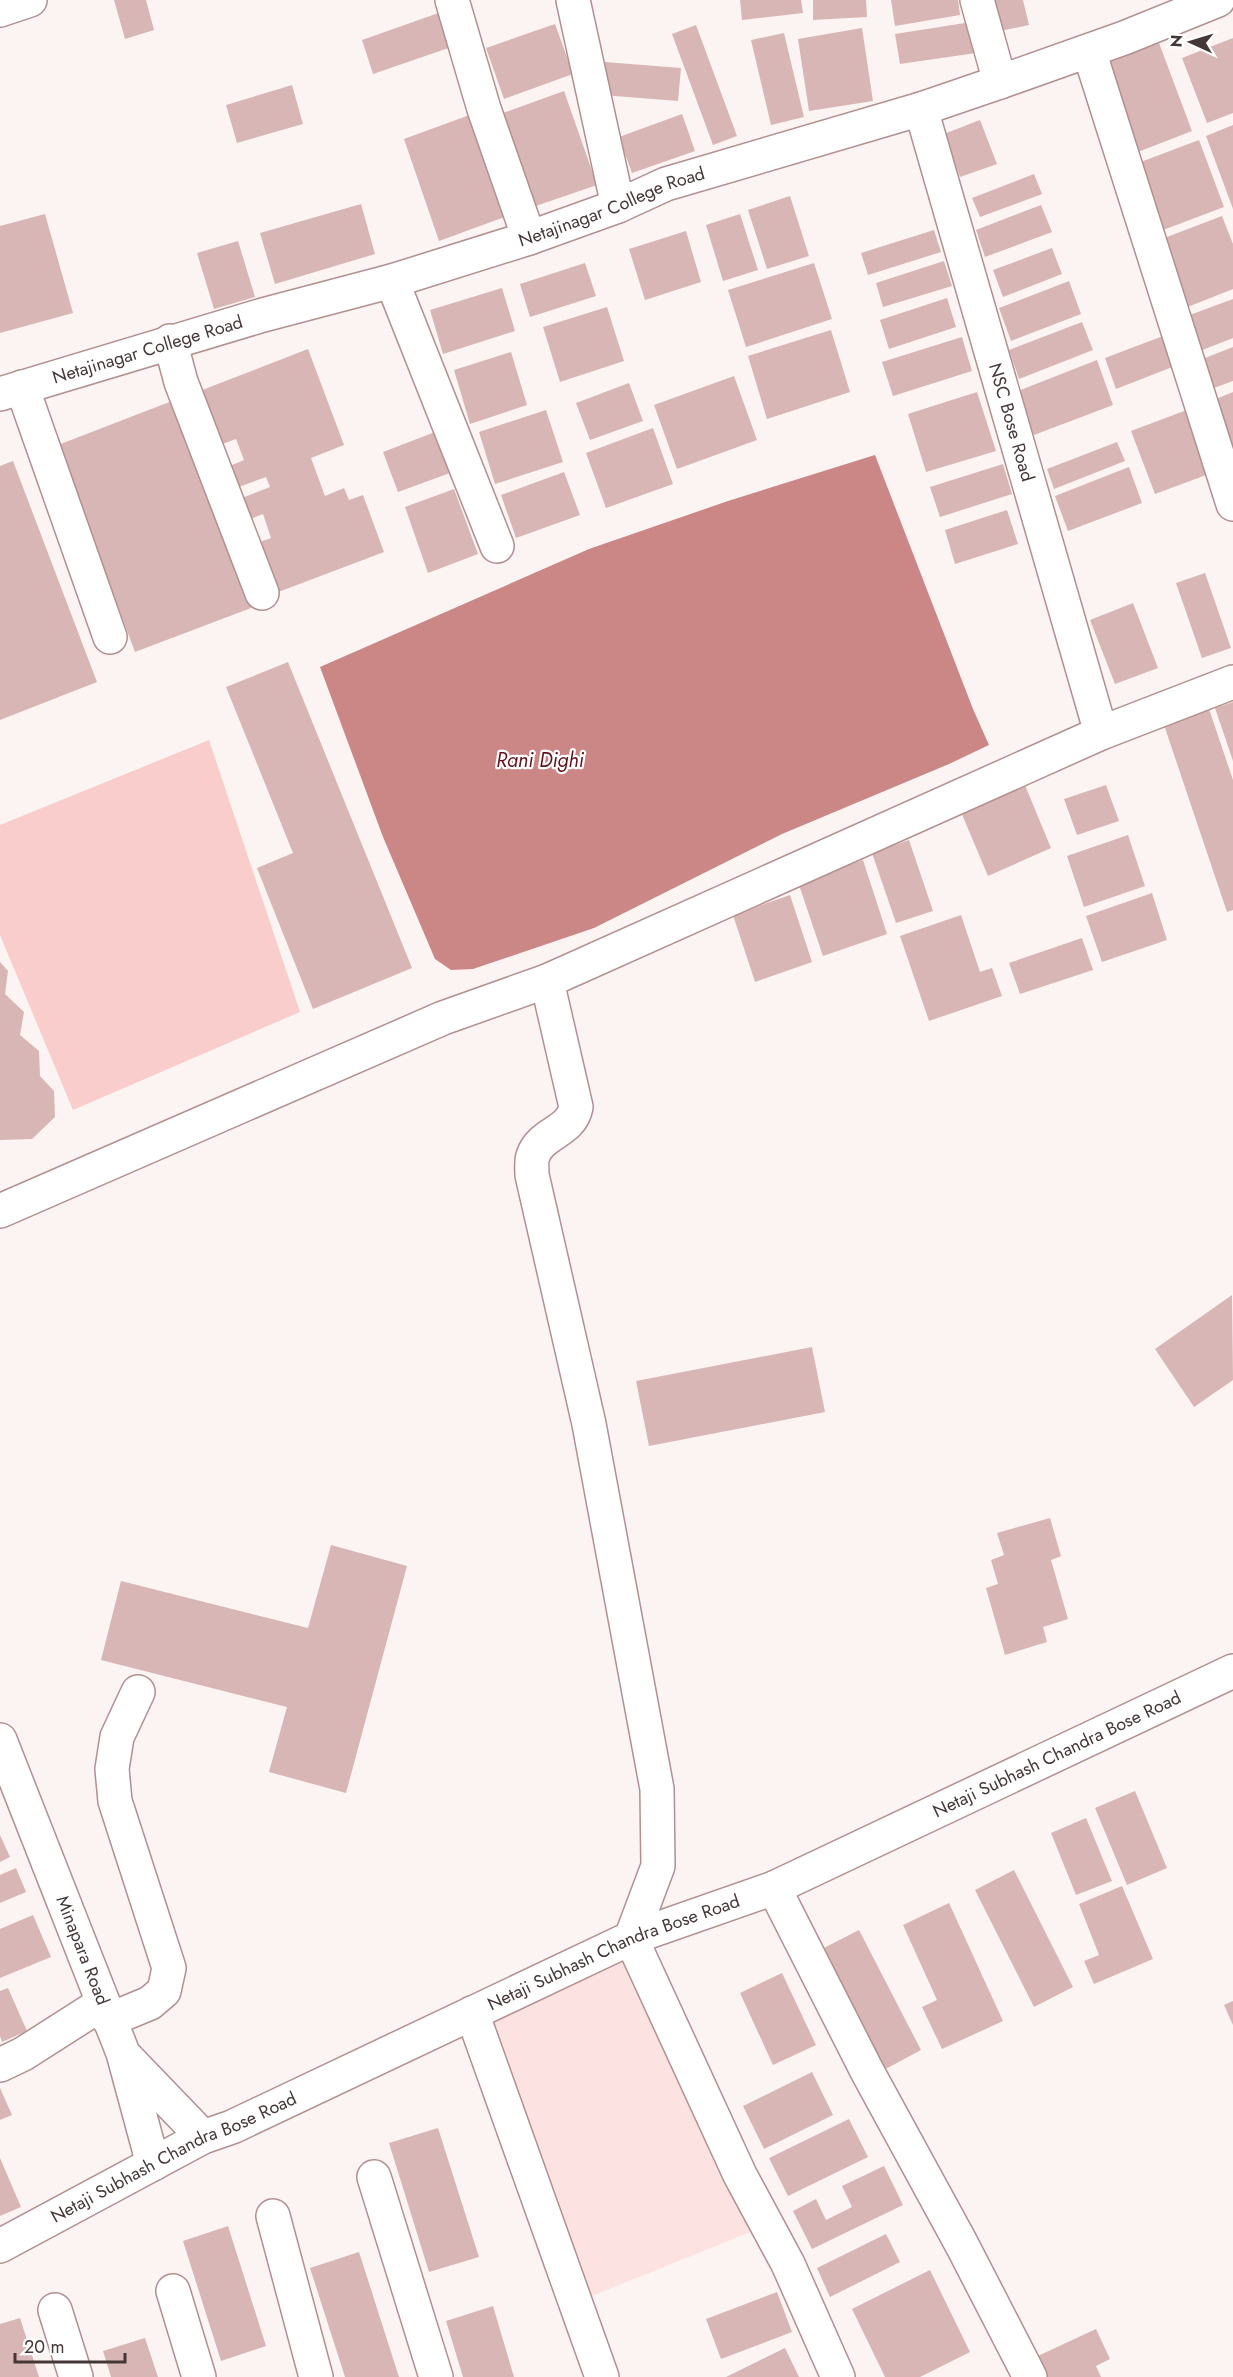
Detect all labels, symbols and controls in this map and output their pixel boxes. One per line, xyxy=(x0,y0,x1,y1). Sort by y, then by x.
north arrow xyxy=(1161,12,1221,72)
text: N xyxy=(1165,34,1188,48)
street label: Netajinagar College Road xyxy=(515,160,708,254)
street label: Netajinagar College Road xyxy=(49,309,246,391)
street label: NSC Bose Road xyxy=(982,360,1041,485)
water label: Rani Dighi xyxy=(496,746,585,775)
street label: Netaji Subhash Chandra Bose Road xyxy=(928,1684,1185,1824)
street label: Netaji Subhash Chandra Bose Road xyxy=(483,1888,743,2017)
street label: Minapara Road xyxy=(49,1892,116,2009)
street label: Netaji Subhash Chandra Bose Road xyxy=(46,2085,301,2229)
scale bar xyxy=(15,2326,124,2364)
text: 20 m xyxy=(24,2334,64,2360)

